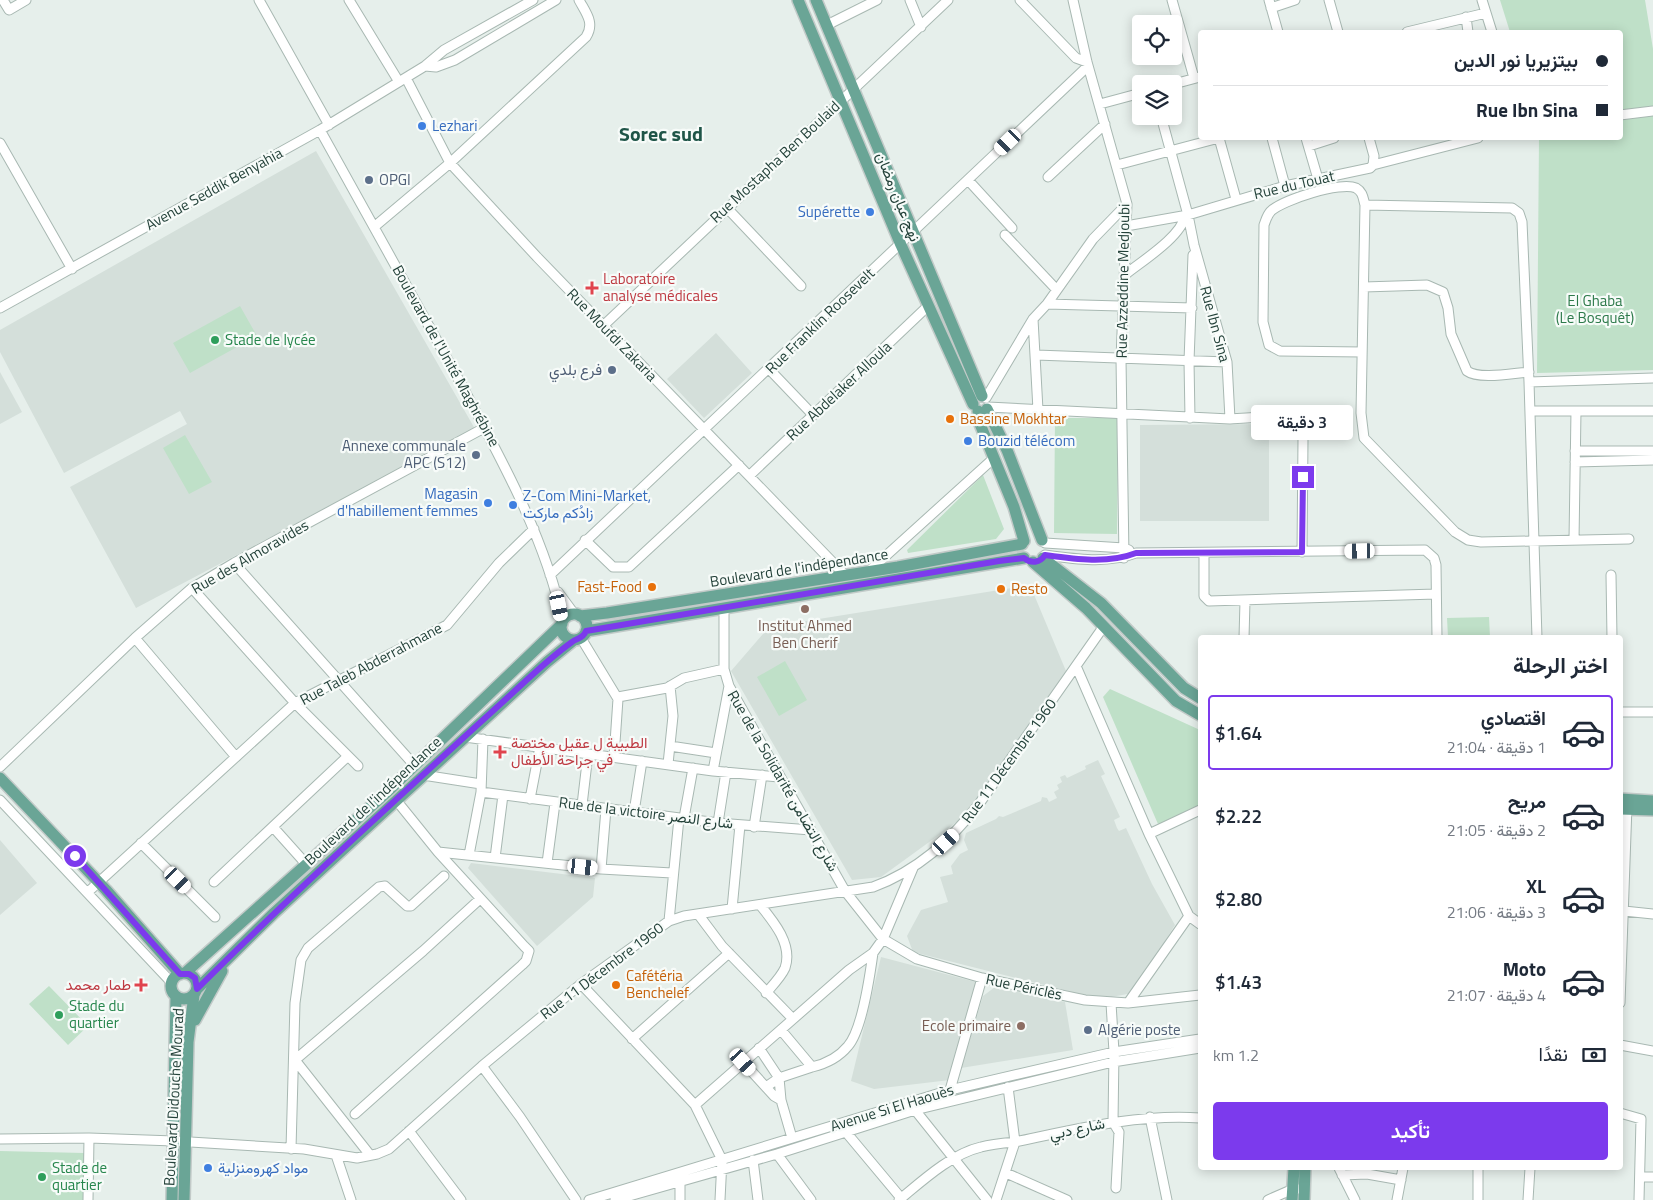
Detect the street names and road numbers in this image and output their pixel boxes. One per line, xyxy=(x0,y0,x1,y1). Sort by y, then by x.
street label: Rue Mostapha Ben Boulaid xyxy=(704,95,845,228)
street label: Avenue Seddik Benyahia xyxy=(141,141,287,236)
street label: نهج عبان رمضان xyxy=(870,149,927,245)
street label: Rue du Touat xyxy=(1251,164,1337,205)
street label: Rue Azzeddine Medjoubi xyxy=(1110,203,1135,358)
street label: Boulevard de l'Unité Maghrébine xyxy=(387,261,506,451)
street label: Rue Franklin Roosevelt xyxy=(760,262,880,379)
street label: Rue Moufdi Zakaria xyxy=(562,283,663,387)
street label: Rue Ibn Sina xyxy=(1194,283,1237,365)
street label: Rue Abdelaker Alloula xyxy=(781,335,897,446)
street label: Rue des Almoravides xyxy=(187,514,313,600)
street label: Boulevard de l'indépendance xyxy=(708,542,890,593)
street label: Rue Taleb Abderrahmane xyxy=(295,616,446,711)
street label: Rue de la Solidarité شارع التضامن xyxy=(722,686,845,876)
street label: Rue 11 Décembre 1960 xyxy=(955,694,1062,828)
street label: Boulevard de l'indépendance xyxy=(299,731,446,870)
street label: Rue de la victoire شارع النصر xyxy=(558,790,735,835)
street label: Rue 11 Décembre 1960 xyxy=(535,916,668,1025)
street label: Rue Périclès xyxy=(984,967,1064,1006)
street label: Boulevard Didouche Mourad xyxy=(157,1007,190,1187)
street label: Avenue Si El Haouès xyxy=(827,1078,956,1137)
street label: شارع دبي xyxy=(1047,1111,1107,1148)

